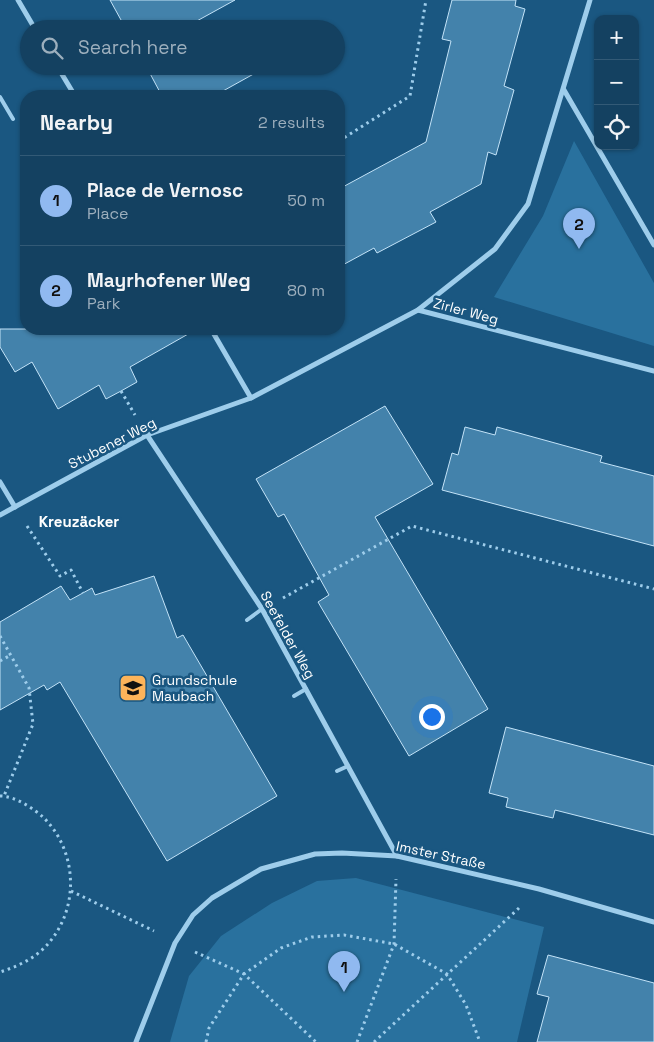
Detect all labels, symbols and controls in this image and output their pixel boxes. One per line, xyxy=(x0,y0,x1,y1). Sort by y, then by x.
map controls xyxy=(594,15,639,150)
button: + xyxy=(594,15,639,60)
search box xyxy=(20,20,345,75)
icon: search xyxy=(38,34,66,62)
text: Search here xyxy=(78,35,188,60)
button: − xyxy=(594,60,639,105)
button: locate xyxy=(594,105,639,150)
text: Nearby xyxy=(40,109,113,136)
text: 2 results xyxy=(258,112,325,133)
text: Place de Vernosc xyxy=(87,178,243,203)
text: 1 xyxy=(52,190,60,211)
text: 50 m xyxy=(287,190,325,211)
text: Place xyxy=(87,203,129,224)
pin: 2 xyxy=(563,208,595,249)
text: Mayrhofener Weg xyxy=(87,268,251,293)
text: 2 xyxy=(51,280,61,301)
text: 80 m xyxy=(287,280,325,301)
text: Park xyxy=(87,293,120,314)
street label: Zirler Weg xyxy=(432,294,500,328)
street label: Stubener Weg xyxy=(65,413,159,473)
district label: Kreuzäcker xyxy=(39,512,119,531)
street label: Seefelder Weg xyxy=(256,588,320,682)
place label: Grundschule Maubach xyxy=(152,671,237,705)
school or university icon: Grundschule Maubach xyxy=(118,673,148,703)
your location xyxy=(419,704,445,730)
street label: Imster Straße xyxy=(395,837,487,873)
pin: 1 xyxy=(328,951,360,992)

